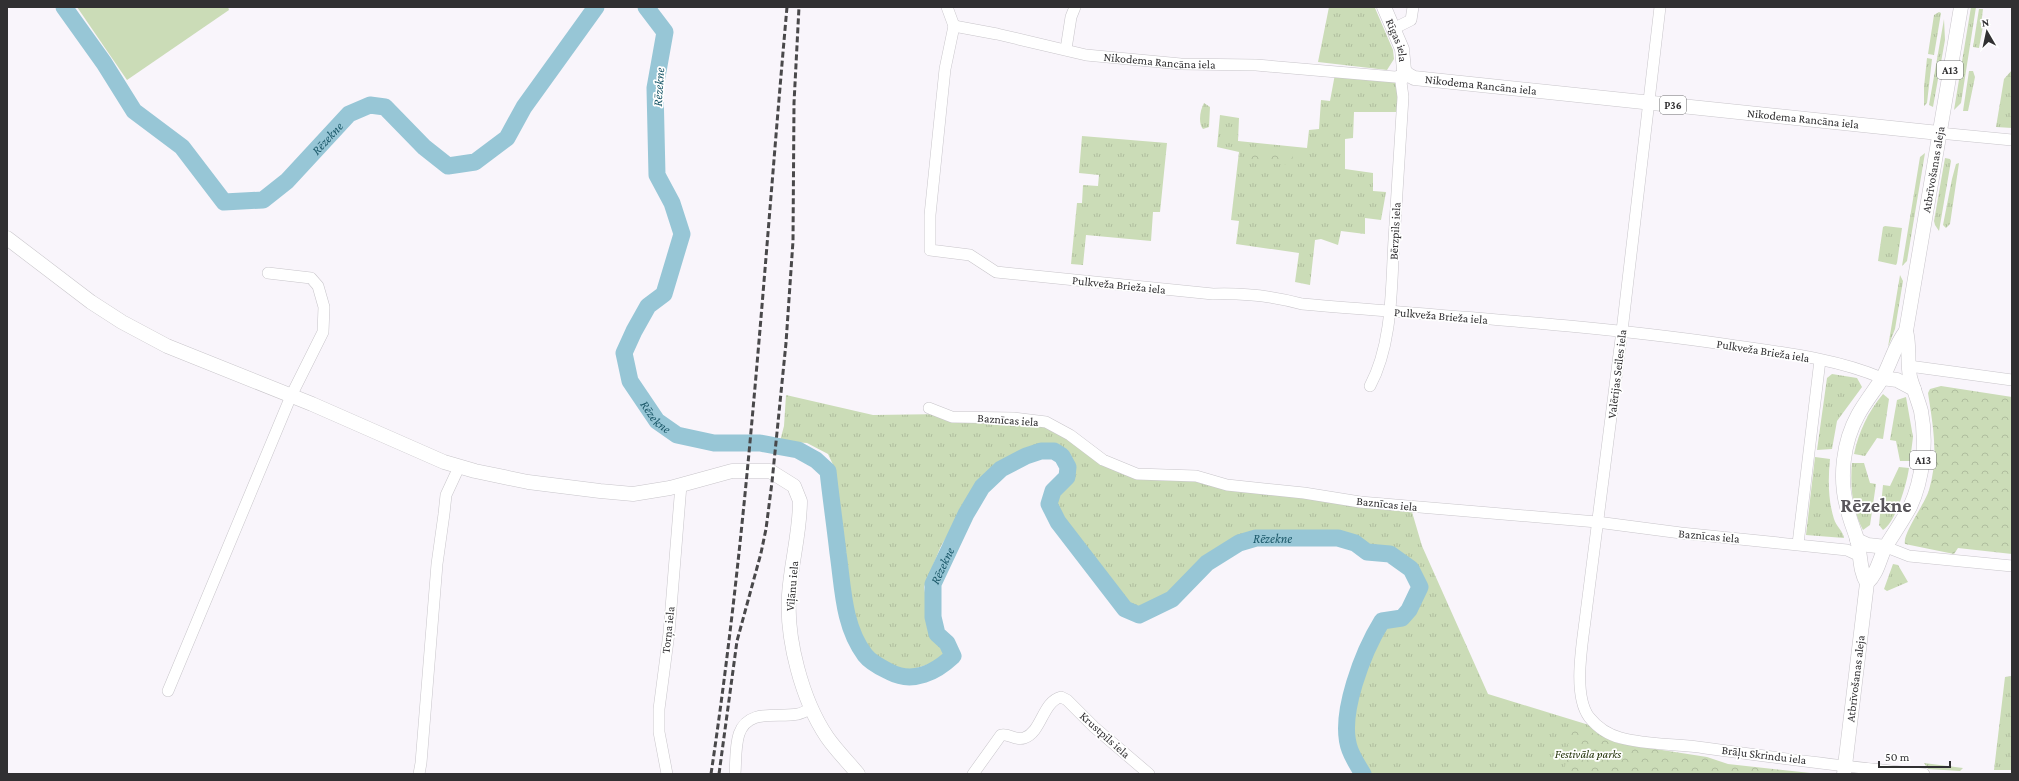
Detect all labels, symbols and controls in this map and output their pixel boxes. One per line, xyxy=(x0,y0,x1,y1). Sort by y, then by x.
north arrow xyxy=(1967,12,2007,52)
text: N xyxy=(1981,16,1991,29)
street label: Rīgas iela xyxy=(1383,17,1410,63)
street label: Nikodema Rancāna iela xyxy=(1103,50,1216,71)
road number: A13 xyxy=(1937,61,1963,79)
water label: Rēzekne xyxy=(650,67,667,107)
street label: Nikodema Rancāna iela xyxy=(1424,72,1538,98)
road number: P36 xyxy=(1660,96,1686,114)
street label: Nikodema Rancāna iela xyxy=(1746,106,1860,132)
water label: Rēzekne xyxy=(308,119,346,158)
street label: Atbrīvošanas aleja xyxy=(1919,125,1948,214)
street label: Bērzpils iela xyxy=(1386,201,1404,260)
street label: Pulkveža Brieža iela xyxy=(1072,273,1167,297)
street label: Pulkveža Brieža iela xyxy=(1394,305,1489,327)
street label: Valērijas Seiles iela xyxy=(1605,328,1629,419)
street label: Pulkveža Brieža iela xyxy=(1716,337,1811,365)
water label: Rēzekne xyxy=(637,398,674,436)
street label: Baznīcas iela xyxy=(977,411,1040,429)
road number: A13 xyxy=(1910,451,1936,469)
street label: Baznīcas iela xyxy=(1356,494,1419,514)
district label: Rēzekne xyxy=(1840,494,1912,516)
street label: Baznīcas iela xyxy=(1678,526,1741,546)
water label: Rēzekne xyxy=(1253,531,1292,546)
water label: Rēzekne xyxy=(927,545,957,587)
street label: Viļānu iela xyxy=(783,560,802,612)
street label: Torņa iela xyxy=(659,605,678,655)
street label: Atbrīvošanas aleja xyxy=(1843,634,1868,723)
street label: Krustpils iela xyxy=(1077,709,1133,762)
street label: Brāļu Skrindu iela xyxy=(1721,743,1808,768)
scale bar xyxy=(1879,743,1950,769)
park label: Festivāla parks xyxy=(1555,747,1622,761)
text: 50 m xyxy=(1885,750,1910,764)

